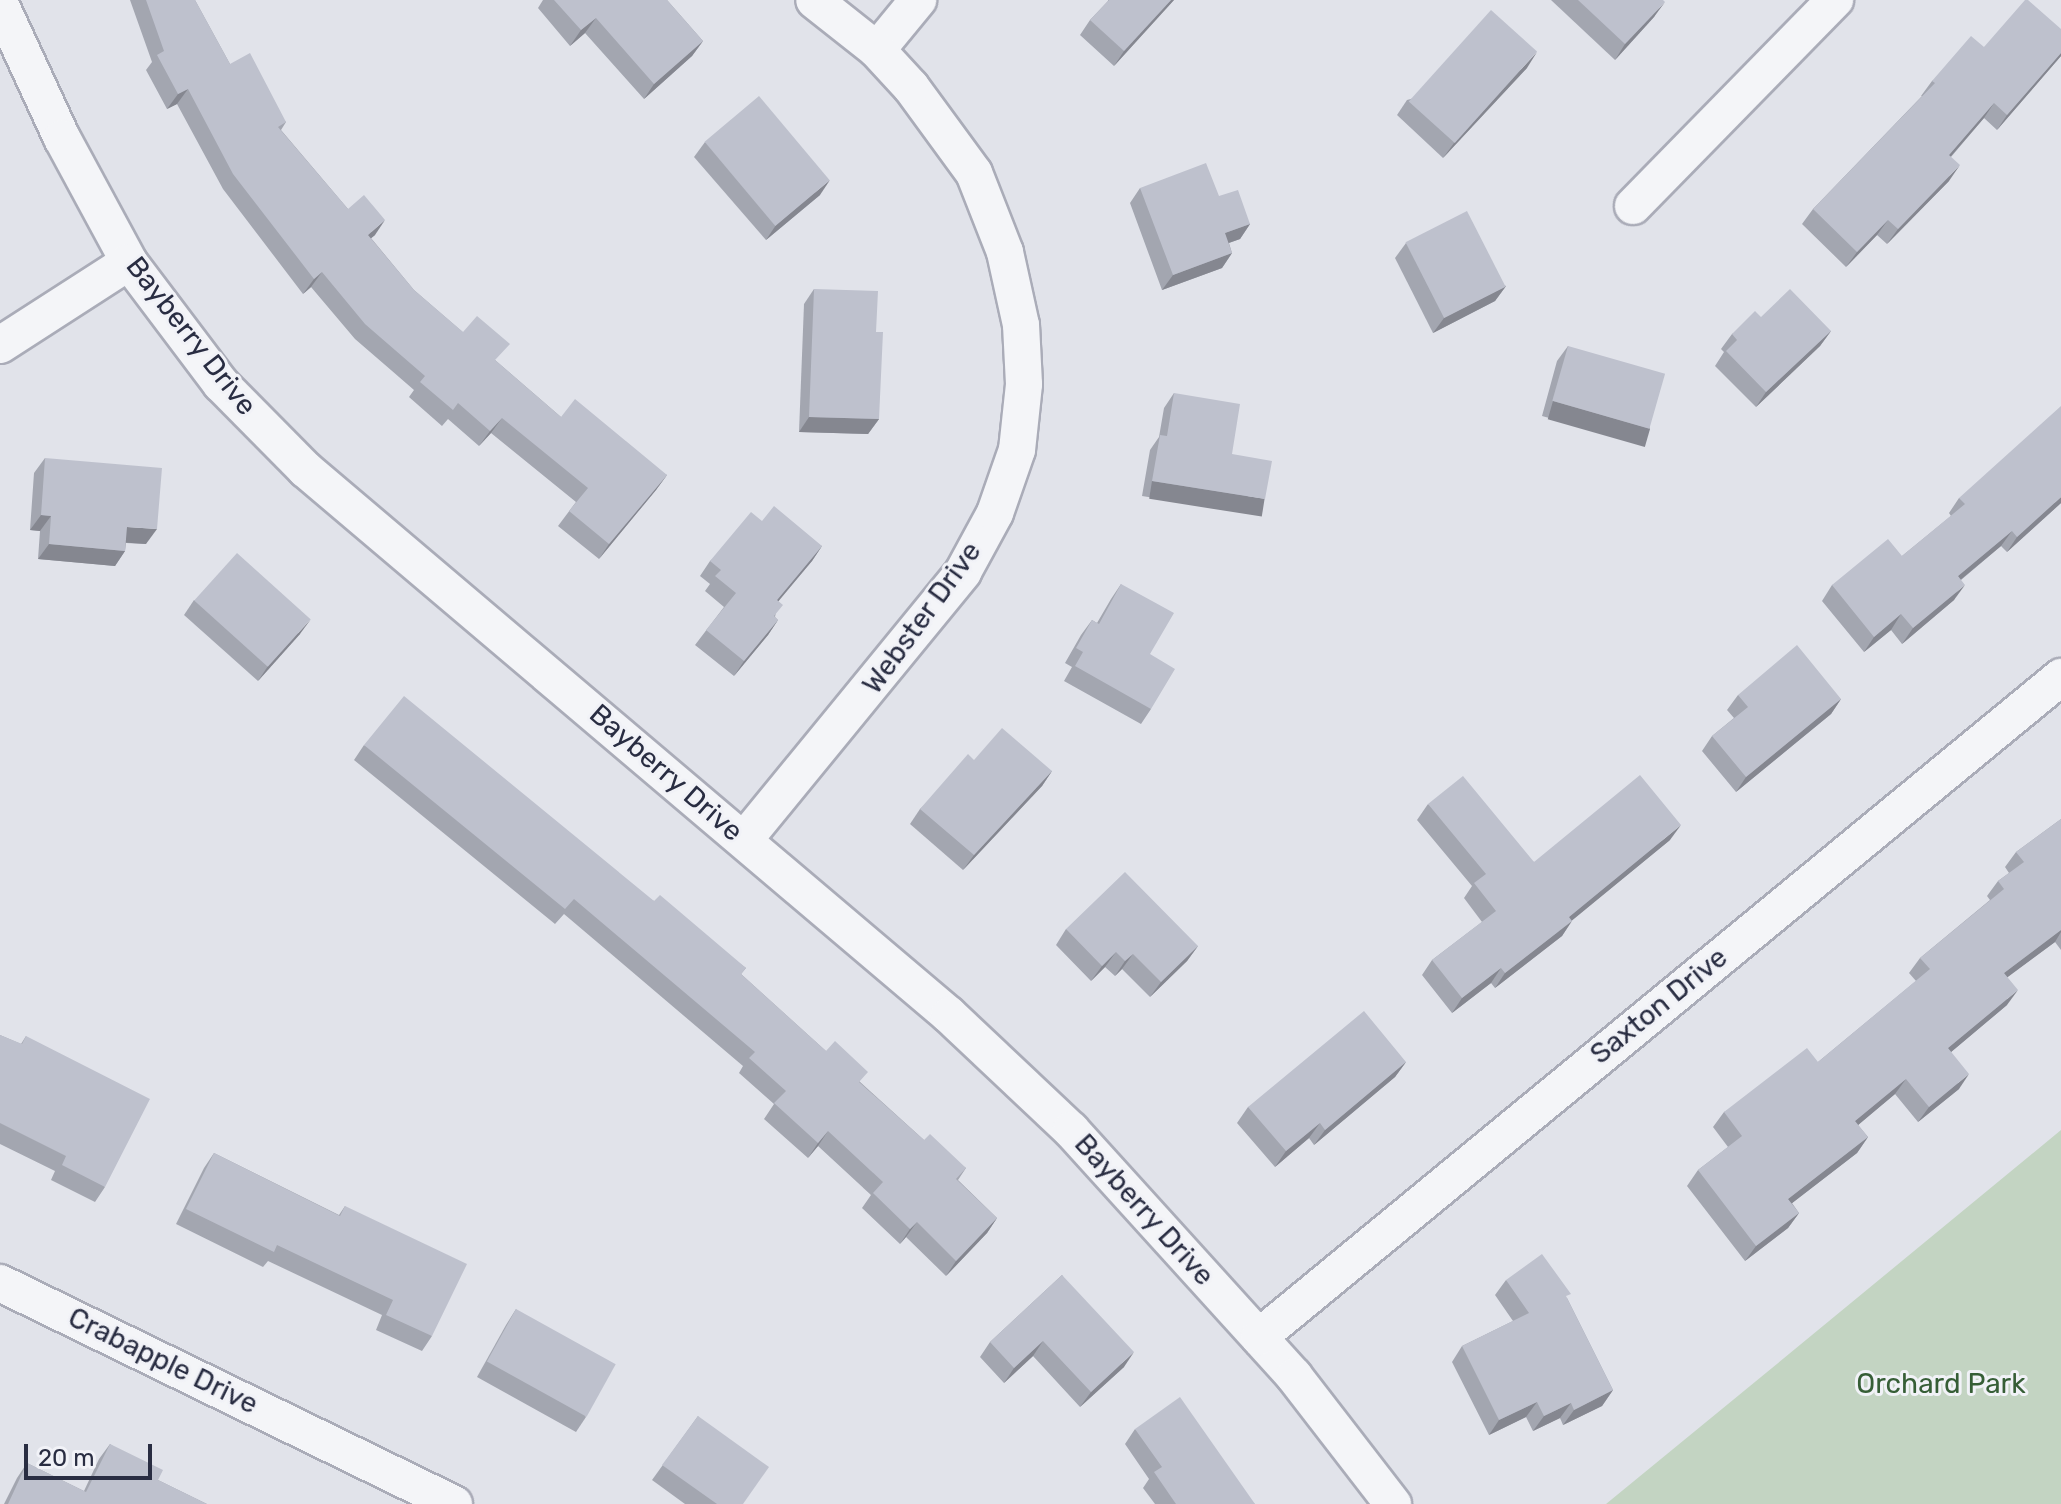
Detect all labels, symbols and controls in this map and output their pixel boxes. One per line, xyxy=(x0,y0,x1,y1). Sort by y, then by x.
street label: Bayberry Drive xyxy=(118,250,264,422)
street label: Webster Drive xyxy=(856,535,988,701)
street label: Bayberry Drive xyxy=(582,697,750,849)
street label: Saxton Drive xyxy=(1584,941,1734,1071)
street label: Bayberry Drive xyxy=(1067,1127,1221,1293)
street label: Crabapple Drive xyxy=(63,1301,263,1421)
park label: Orchard Park xyxy=(1856,1367,2026,1401)
scale bar xyxy=(28,1428,156,1478)
text: 20 m xyxy=(38,1444,95,1472)

